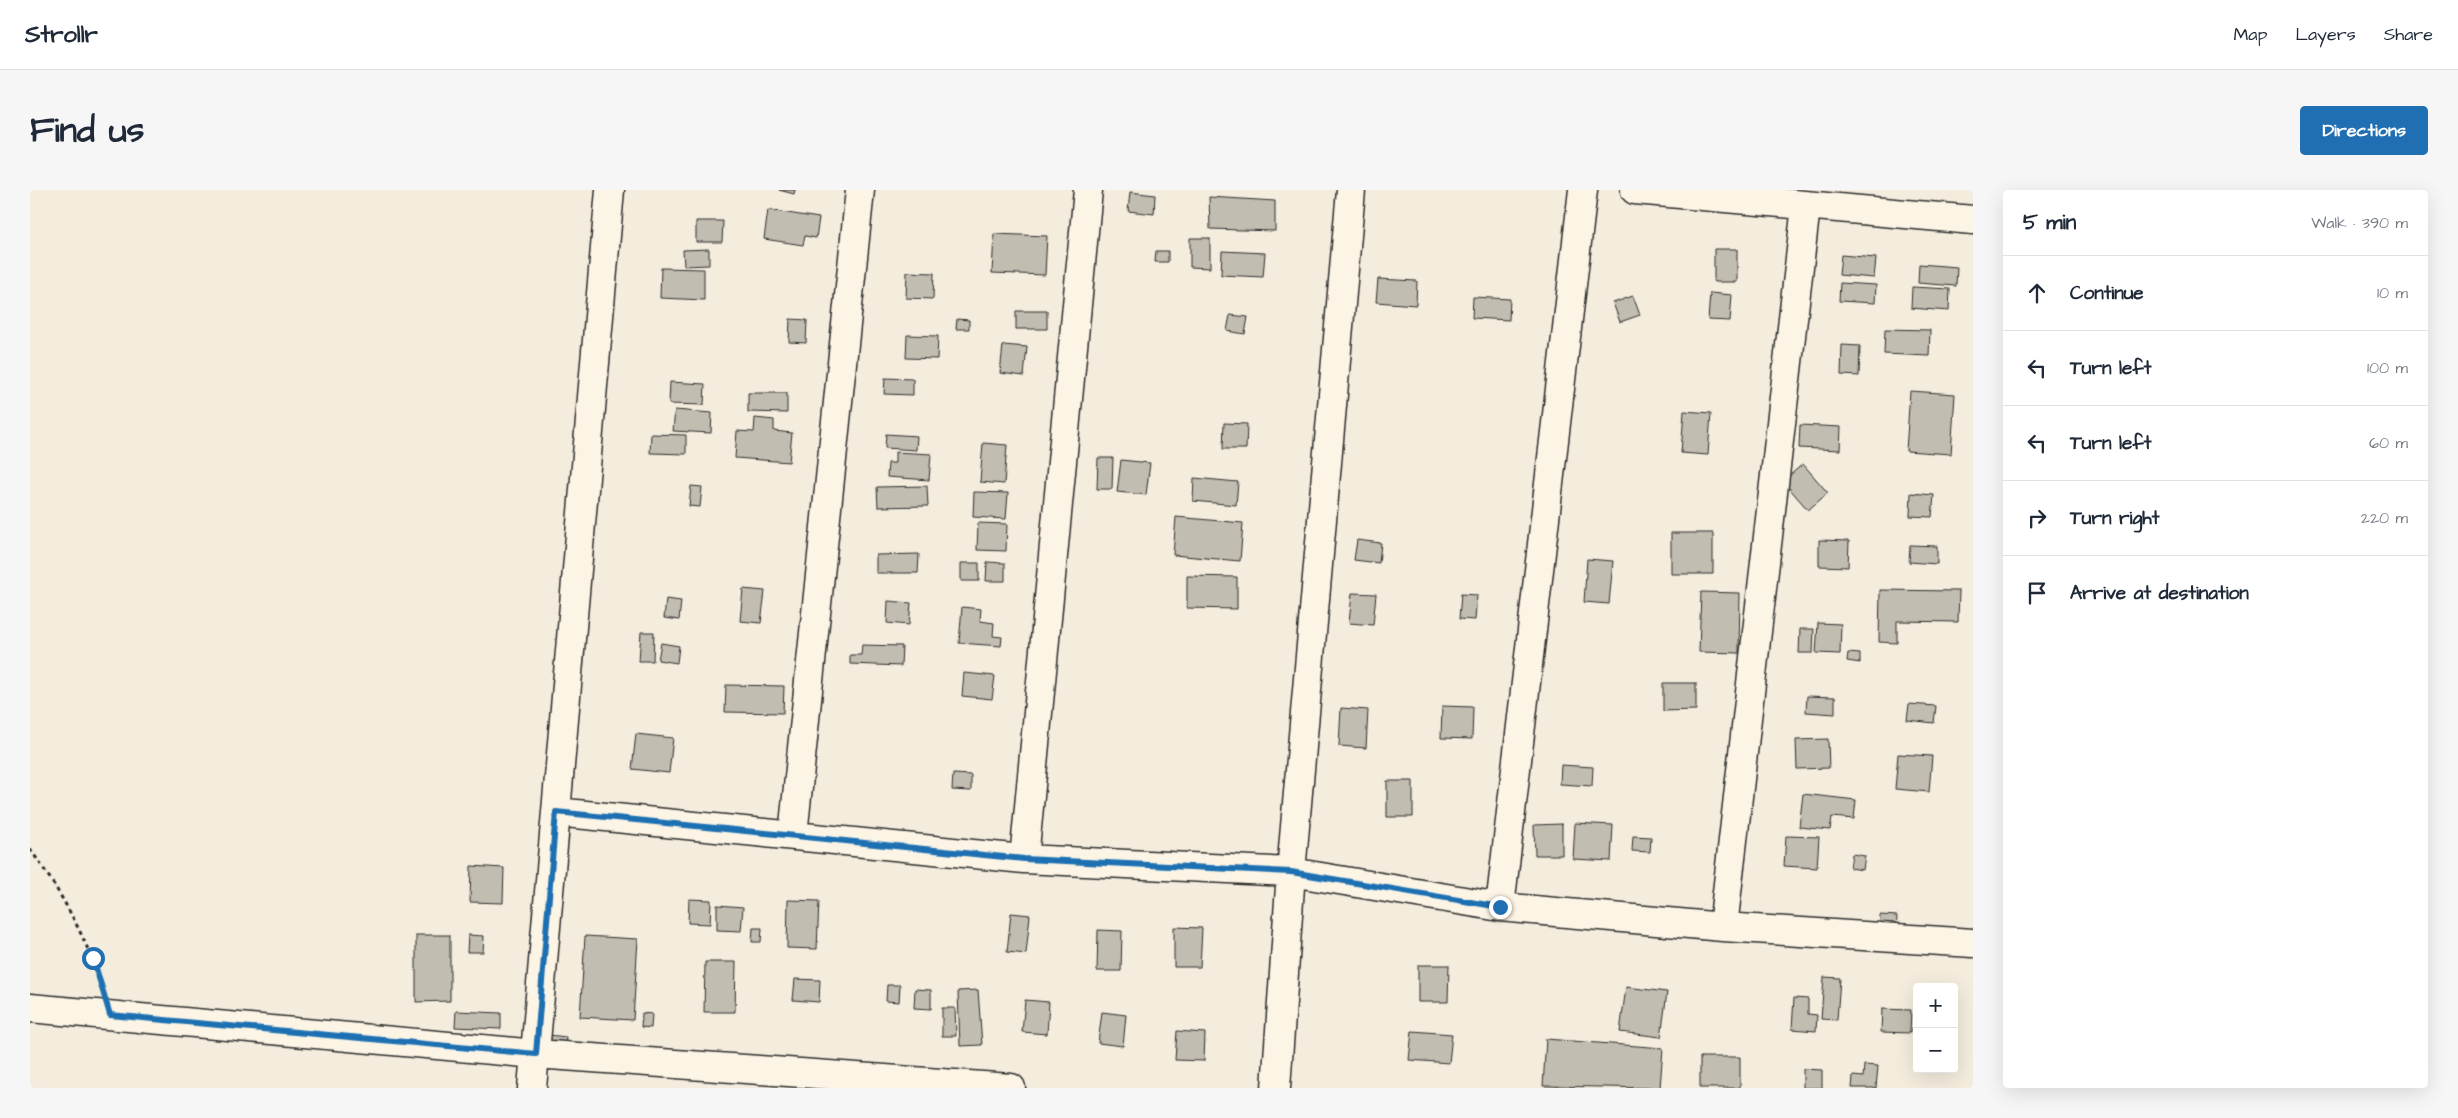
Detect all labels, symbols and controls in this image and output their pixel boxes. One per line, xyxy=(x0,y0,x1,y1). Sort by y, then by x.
text: Strollr xyxy=(25,18,98,52)
text: Map xyxy=(2233,22,2267,47)
text: Layers xyxy=(2295,22,2356,47)
text: Share xyxy=(2384,22,2433,47)
text: Find us xyxy=(30,106,144,155)
button: Directions xyxy=(2300,106,2428,155)
text: 5 min xyxy=(2023,208,2076,237)
text: Walk · 390 m xyxy=(2311,212,2408,234)
icon: ahead xyxy=(2023,279,2051,307)
text: Continue xyxy=(2070,280,2144,307)
text: 10 m xyxy=(2377,282,2408,304)
icon: left xyxy=(2023,354,2051,382)
text: Turn left xyxy=(2070,355,2151,382)
text: 100 m xyxy=(2367,357,2408,379)
icon: left xyxy=(2023,429,2051,457)
text: Turn left xyxy=(2070,430,2151,457)
text: 60 m xyxy=(2369,432,2408,454)
icon: right xyxy=(2023,504,2051,532)
text: Turn right xyxy=(2070,505,2159,532)
text: 220 m xyxy=(2361,507,2408,529)
icon: arrive xyxy=(2023,579,2051,607)
text: Arrive at destination xyxy=(2070,580,2249,607)
route end xyxy=(1489,896,1512,919)
route start xyxy=(82,947,105,970)
map controls xyxy=(1913,983,1958,1073)
button: + xyxy=(1913,983,1958,1028)
button: − xyxy=(1913,1028,1958,1073)

